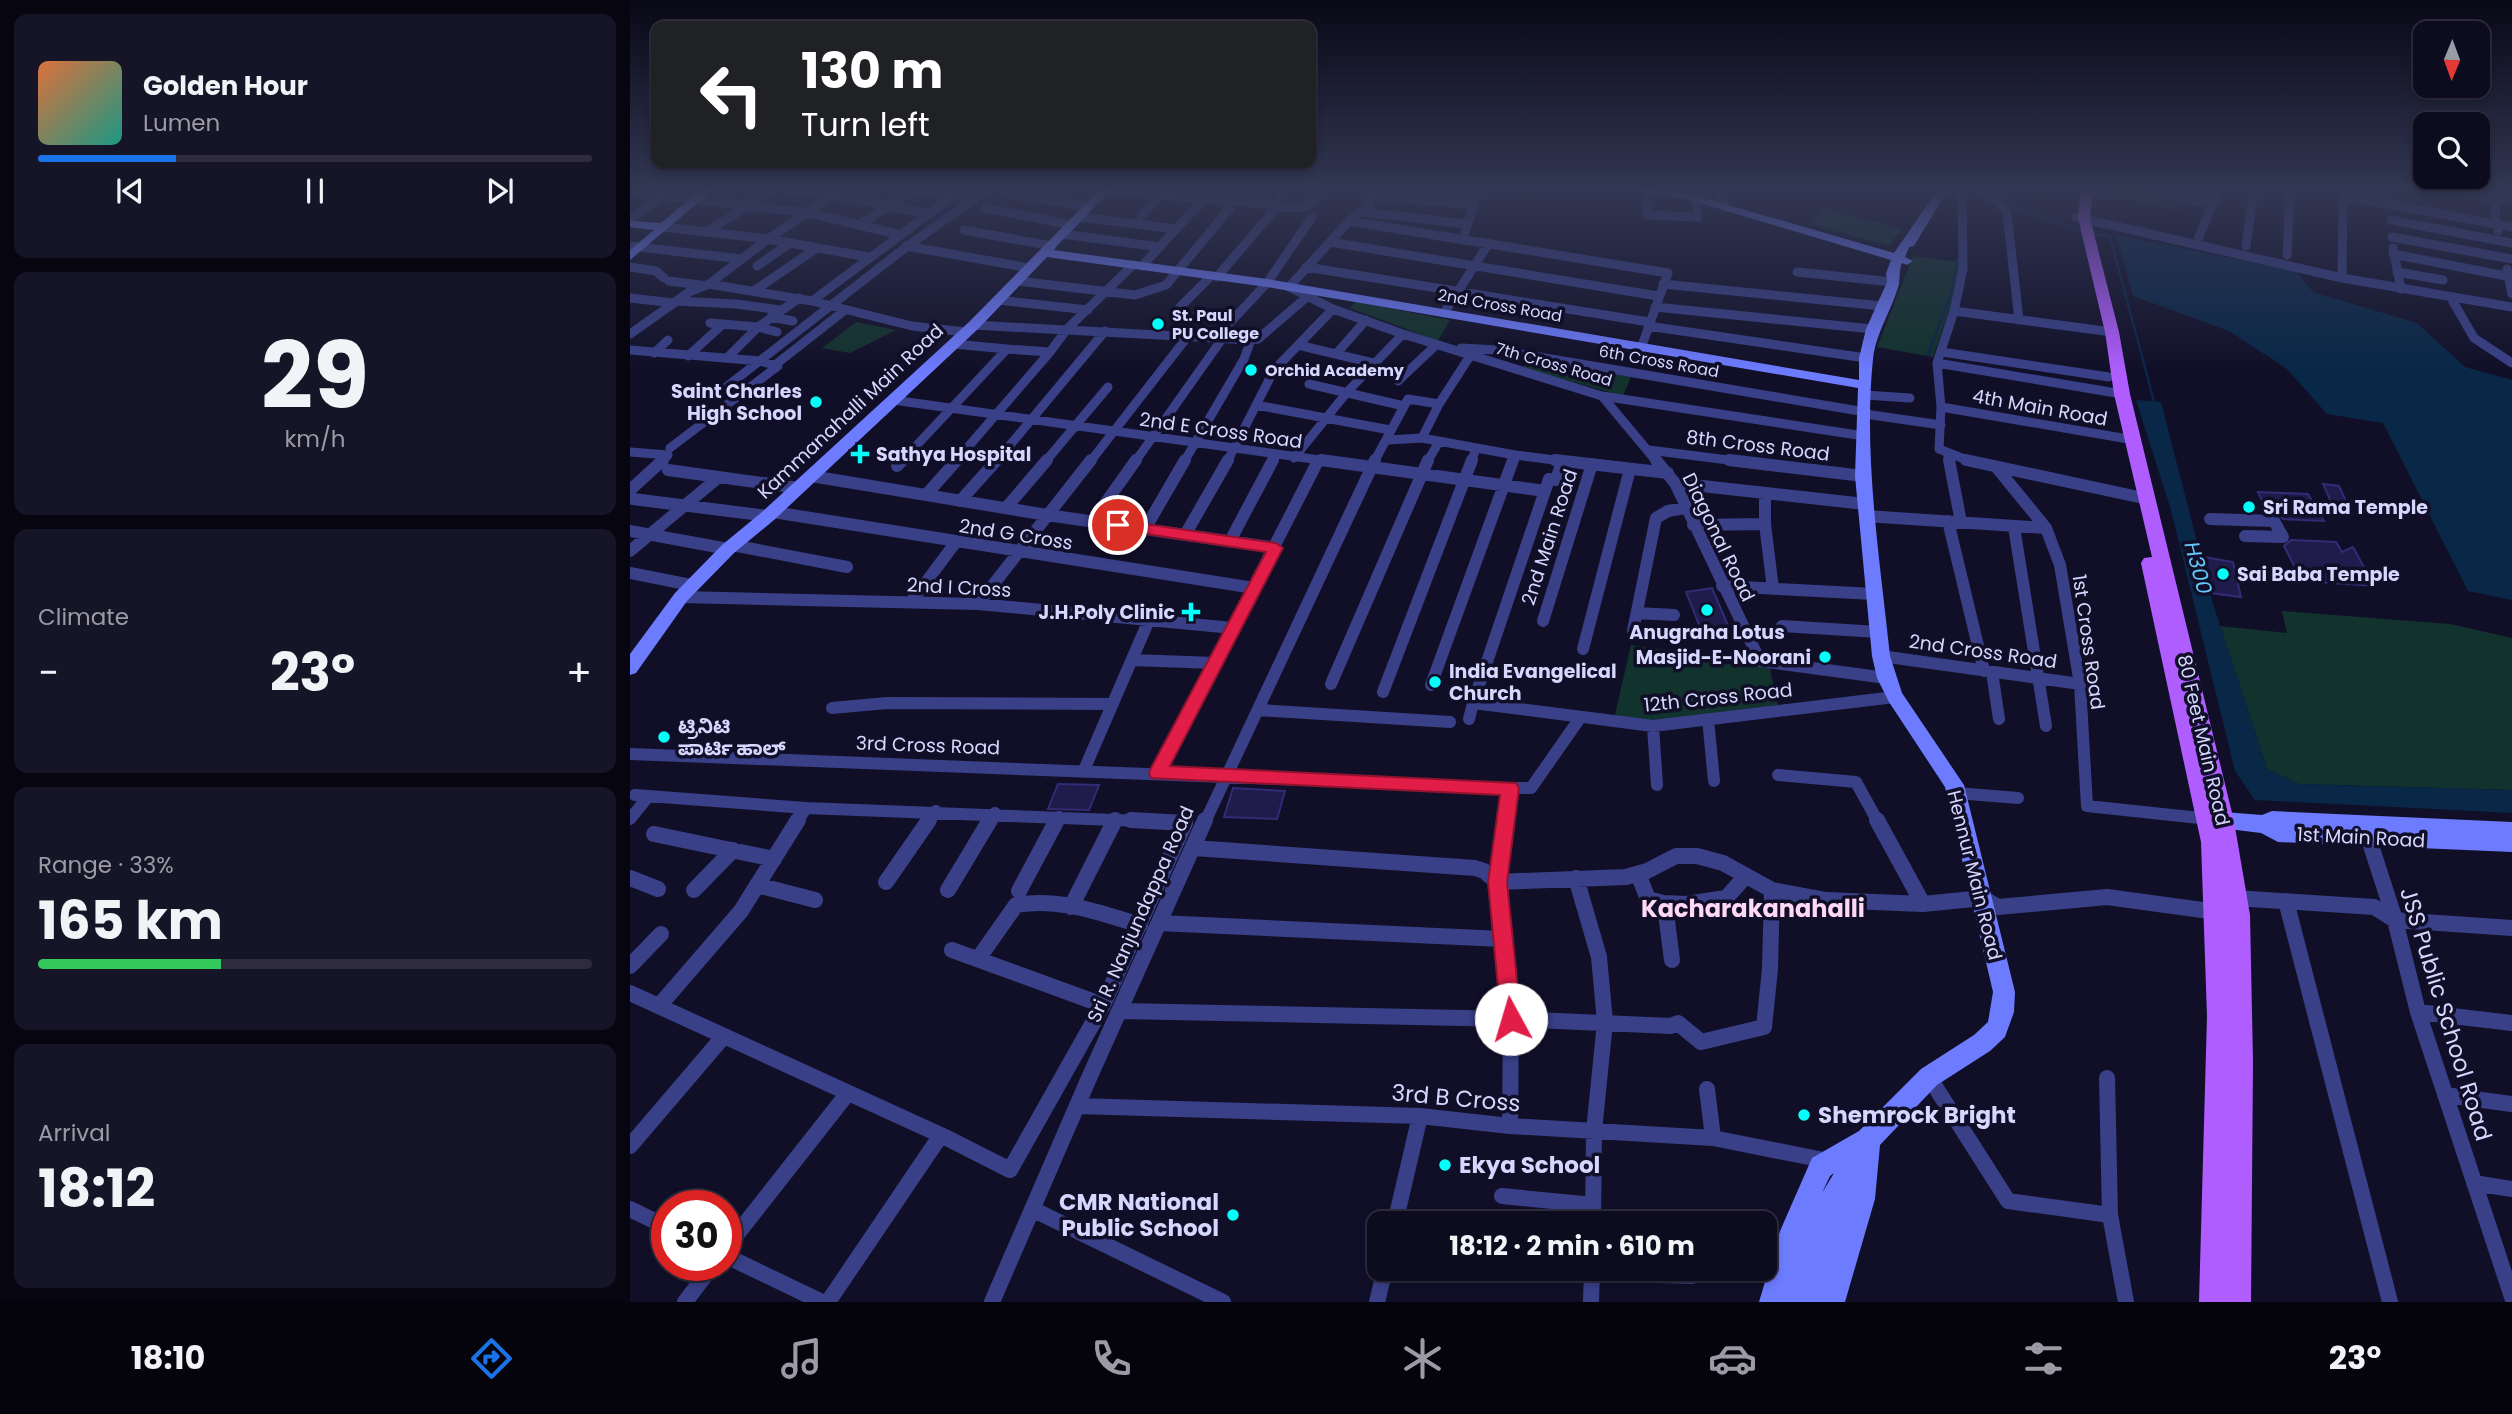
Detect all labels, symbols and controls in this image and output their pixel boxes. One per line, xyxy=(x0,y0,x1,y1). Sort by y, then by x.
north arrow xyxy=(2413,21,2490,98)
map controls xyxy=(2413,21,2490,189)
text: 130 m xyxy=(801,37,943,105)
icon: left xyxy=(686,49,777,140)
text: Golden Hour xyxy=(143,68,308,104)
text: Turn left xyxy=(801,102,930,147)
text: Lumen xyxy=(143,107,220,139)
button: search xyxy=(2413,112,2490,189)
icon: previous xyxy=(111,172,149,210)
icon: pause xyxy=(296,172,334,210)
icon: next xyxy=(481,172,519,210)
street label: 2nd Cross Road xyxy=(1436,283,1564,328)
place label: St. Paul PU College xyxy=(1172,304,1259,345)
text: 29 xyxy=(261,312,369,440)
marker: St. Paul PU College xyxy=(1150,316,1166,332)
street label: Kammanahalli Main Road xyxy=(751,318,949,505)
street label: 7th Cross Road xyxy=(1493,337,1615,392)
street label: 6th Cross Road xyxy=(1597,340,1721,383)
place label: Orchid Academy xyxy=(1265,359,1405,382)
marker: Orchid Academy xyxy=(1243,362,1259,378)
place label: Saint Charles High School xyxy=(671,378,802,427)
street label: 4th Main Road xyxy=(1970,382,2110,433)
marker: Saint Charles High School xyxy=(808,394,824,410)
street label: 2nd E Cross Road xyxy=(1138,406,1304,455)
text: km/h xyxy=(284,423,346,455)
street label: 8th Cross Road xyxy=(1685,423,1831,468)
place label: Sathya Hospital xyxy=(876,441,1031,468)
marker: Sathya Hospital xyxy=(850,444,870,464)
street label: 2nd Main Road xyxy=(1515,466,1584,609)
street label: Diagonal Road xyxy=(1676,468,1761,606)
place label: Sri Rama Temple xyxy=(2263,494,2428,521)
pin xyxy=(1088,495,1148,555)
marker: Sri Rama Temple xyxy=(2241,499,2257,515)
icon: arrive xyxy=(1099,506,1137,544)
street label: 2nd G Cross xyxy=(957,512,1075,557)
water label: H300 xyxy=(2178,538,2219,597)
place label: Sai Baba Temple xyxy=(2237,561,2400,588)
marker: Sai Baba Temple xyxy=(2215,566,2231,582)
street label: 2nd I Cross xyxy=(906,571,1012,604)
street label: 1st Cross Road xyxy=(2066,573,2111,711)
place label: J.H.Poly Clinic xyxy=(1038,599,1175,626)
text: Climate xyxy=(38,601,129,633)
marker: J.H.Poly Clinic xyxy=(1181,602,1201,622)
marker: Anugraha Lotus xyxy=(1699,602,1715,618)
place label: Anugraha Lotus xyxy=(1629,619,1785,646)
street label: 2nd Cross Road xyxy=(1907,628,2059,675)
text: 23° xyxy=(270,636,355,709)
place label: Masjid-E-Noorani xyxy=(1636,644,1811,671)
text: − xyxy=(38,646,59,699)
text: + xyxy=(566,646,592,699)
marker: Masjid-E-Noorani xyxy=(1817,649,1833,665)
street label: 80 Feet Main Road xyxy=(2171,652,2236,828)
place label: India Evangelical Church xyxy=(1449,658,1617,707)
marker: India Evangelical Church xyxy=(1427,674,1443,690)
street label: 12th Cross Road xyxy=(1642,676,1794,719)
place label: ಟ್ರಿನಿಟಿ ಪಾರ್ಟಿ ಹಾಲ್ xyxy=(678,713,787,762)
marker: ಟ್ರಿನಿಟಿ ಪಾರ್ಟಿ ಹಾಲ್ xyxy=(656,729,672,745)
street label: 3rd Cross Road xyxy=(855,729,1001,762)
street label: Hennur Main Road xyxy=(1940,787,2009,963)
street label: Sri R. Nanjundappa Road xyxy=(1080,802,1201,1027)
street label: 1st Main Road xyxy=(2296,821,2426,854)
text: Range · 33% xyxy=(38,849,174,881)
street label: JSS Public School Road xyxy=(2392,883,2500,1145)
text: 165 km xyxy=(38,884,223,957)
district label: Kacharakanahalli xyxy=(1641,892,1865,925)
position arrow xyxy=(1474,982,1548,1056)
street label: 3rd B Cross xyxy=(1390,1076,1522,1120)
place label: Shemrock Bright xyxy=(1818,1099,2016,1131)
marker: Shemrock Bright xyxy=(1796,1107,1812,1123)
text: Arrival xyxy=(38,1117,110,1149)
place label: Ekya School xyxy=(1459,1149,1600,1181)
text: 18:12 xyxy=(38,1152,155,1225)
marker: Ekya School xyxy=(1437,1157,1453,1173)
place label: CMR National Public School xyxy=(1059,1186,1219,1244)
speed limit sign: 30 xyxy=(651,1190,742,1281)
marker: CMR National Public School xyxy=(1225,1207,1241,1223)
text: 18:12 · 2 min · 610 m xyxy=(1449,1228,1695,1264)
icon: directions xyxy=(467,1334,516,1383)
icon: music xyxy=(777,1334,826,1383)
icon: phone xyxy=(1087,1334,1136,1383)
icon: climate xyxy=(1398,1334,1447,1383)
icon: car xyxy=(1708,1334,1757,1383)
icon: filters xyxy=(2019,1334,2068,1383)
text: 18:10 xyxy=(131,1335,205,1380)
text: 23° xyxy=(2329,1335,2381,1380)

